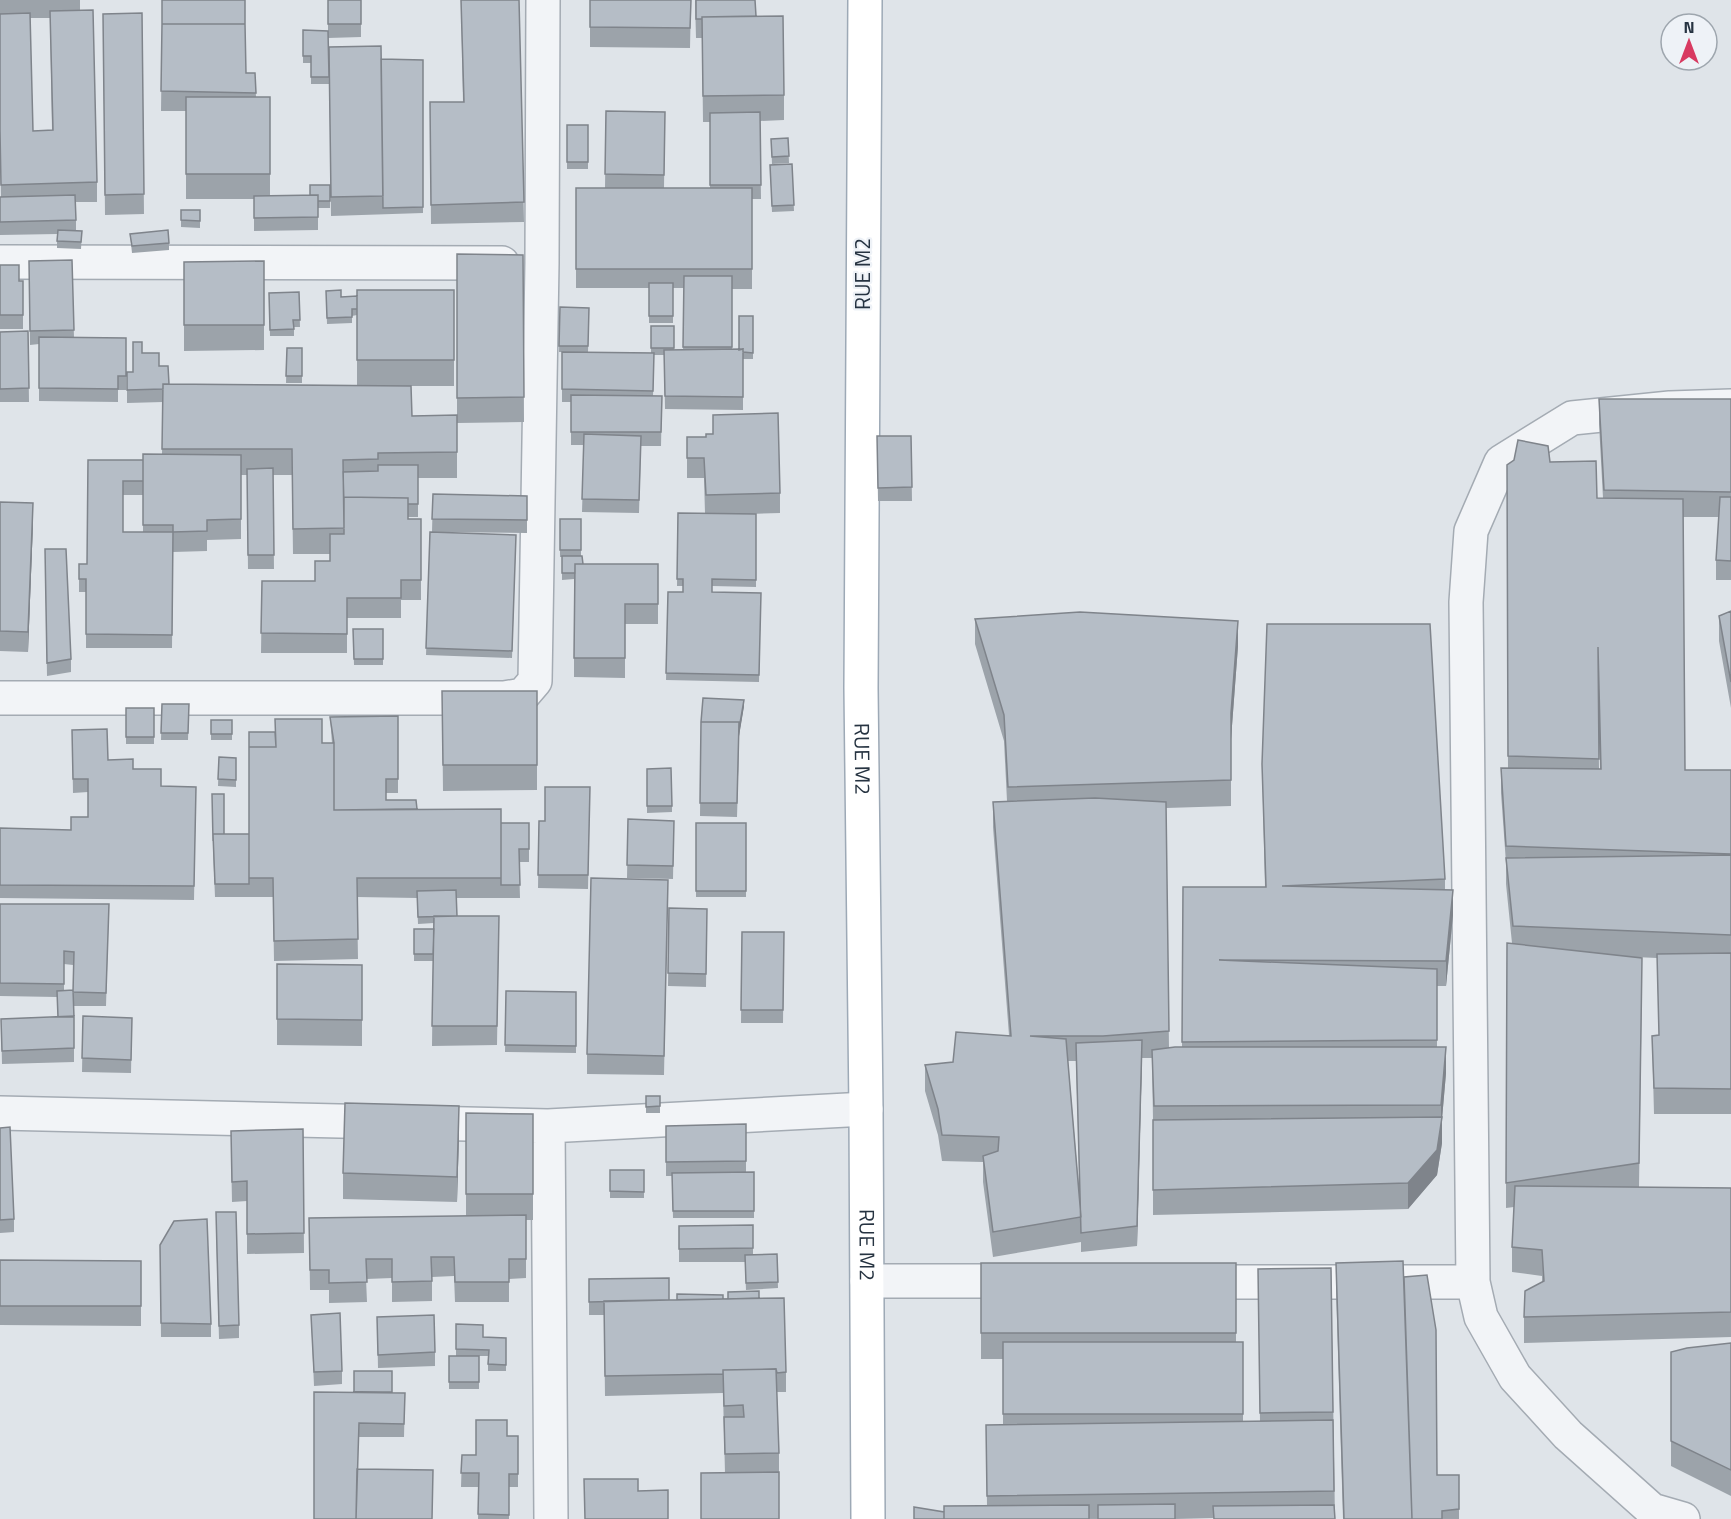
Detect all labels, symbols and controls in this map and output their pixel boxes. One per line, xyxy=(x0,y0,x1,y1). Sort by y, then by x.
north arrow xyxy=(1659,12,1719,72)
text: N xyxy=(1683,15,1695,39)
street label: RUE M2 xyxy=(846,238,878,310)
street label: RUE M2 xyxy=(846,723,879,795)
street label: RUE M2 xyxy=(851,1209,884,1281)

